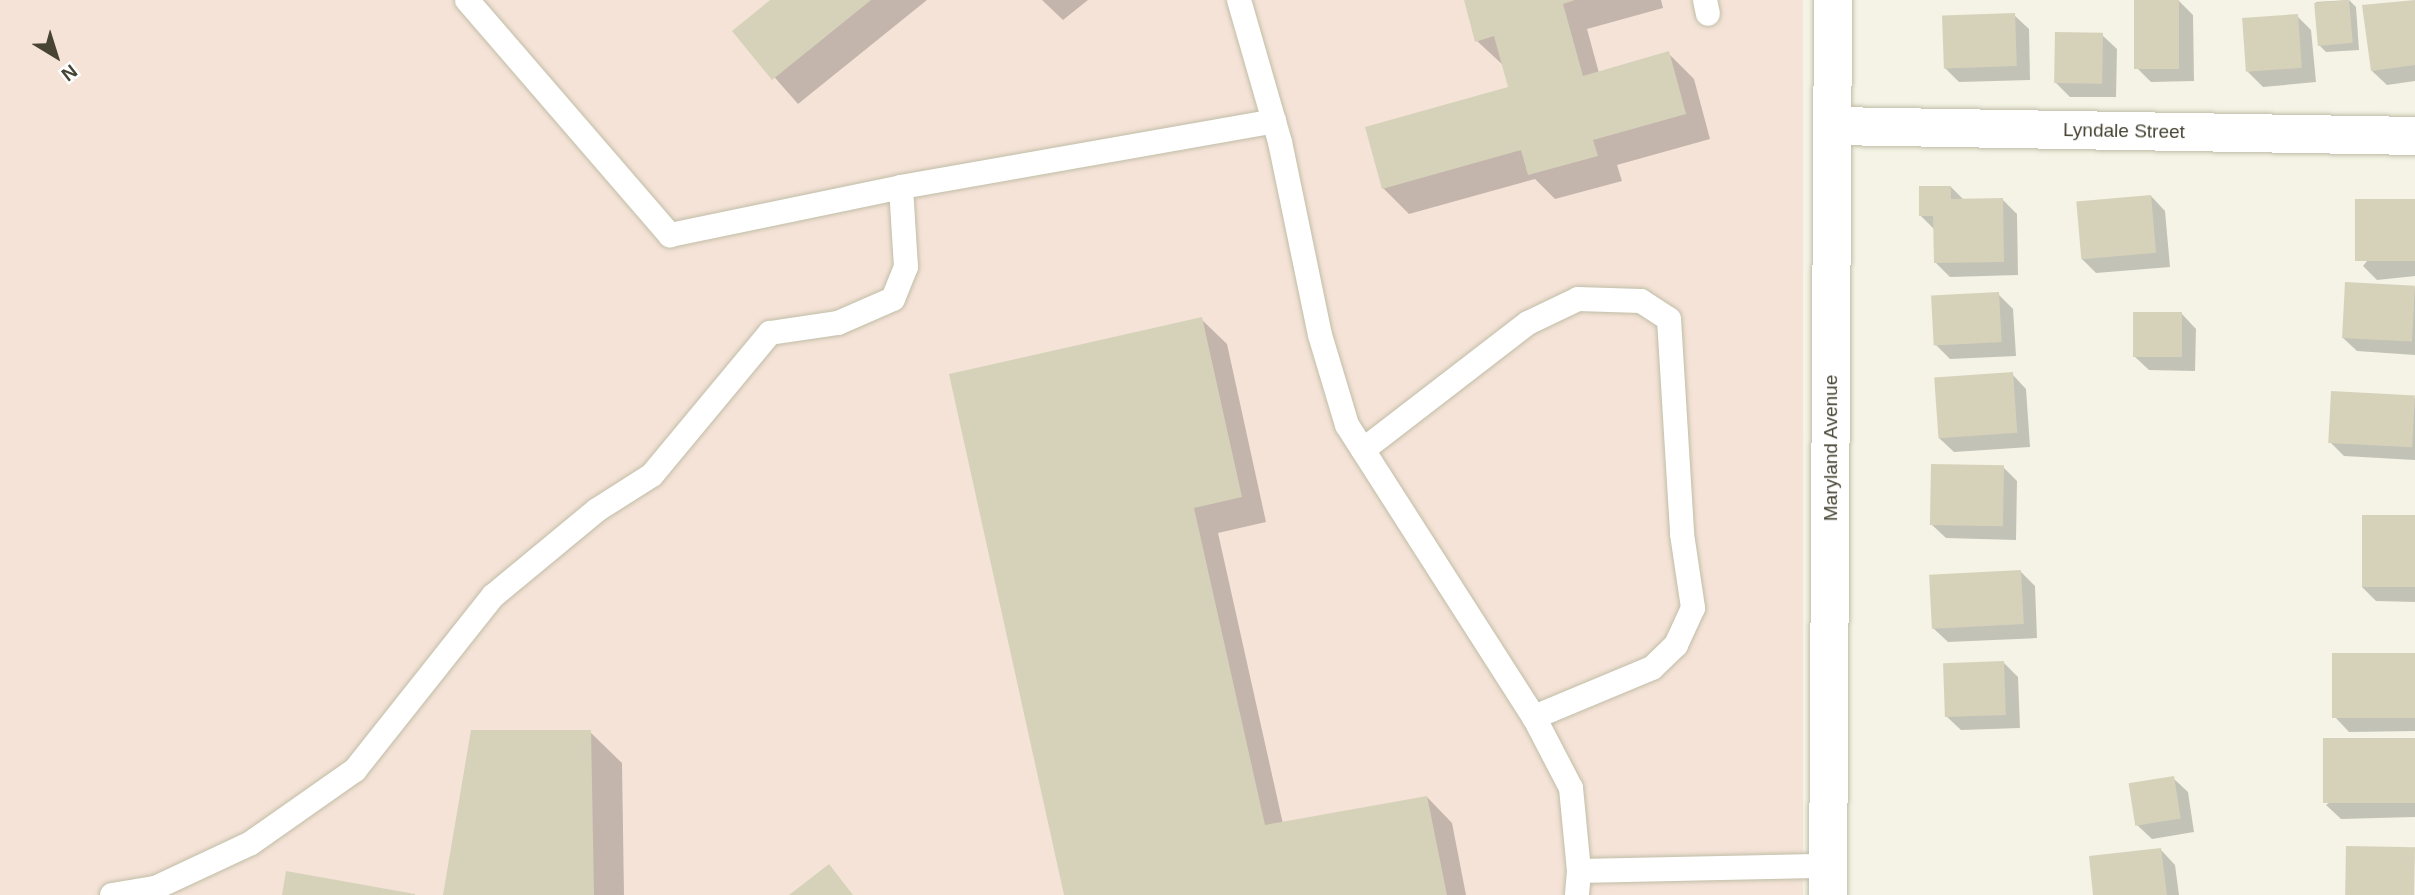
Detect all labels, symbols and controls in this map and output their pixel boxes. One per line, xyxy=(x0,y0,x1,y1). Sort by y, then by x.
north arrow xyxy=(21,21,91,91)
text: N xyxy=(57,60,81,85)
street label: Lyndale Street xyxy=(2063,119,2185,143)
street label: Maryland Avenue xyxy=(1820,374,1842,522)

